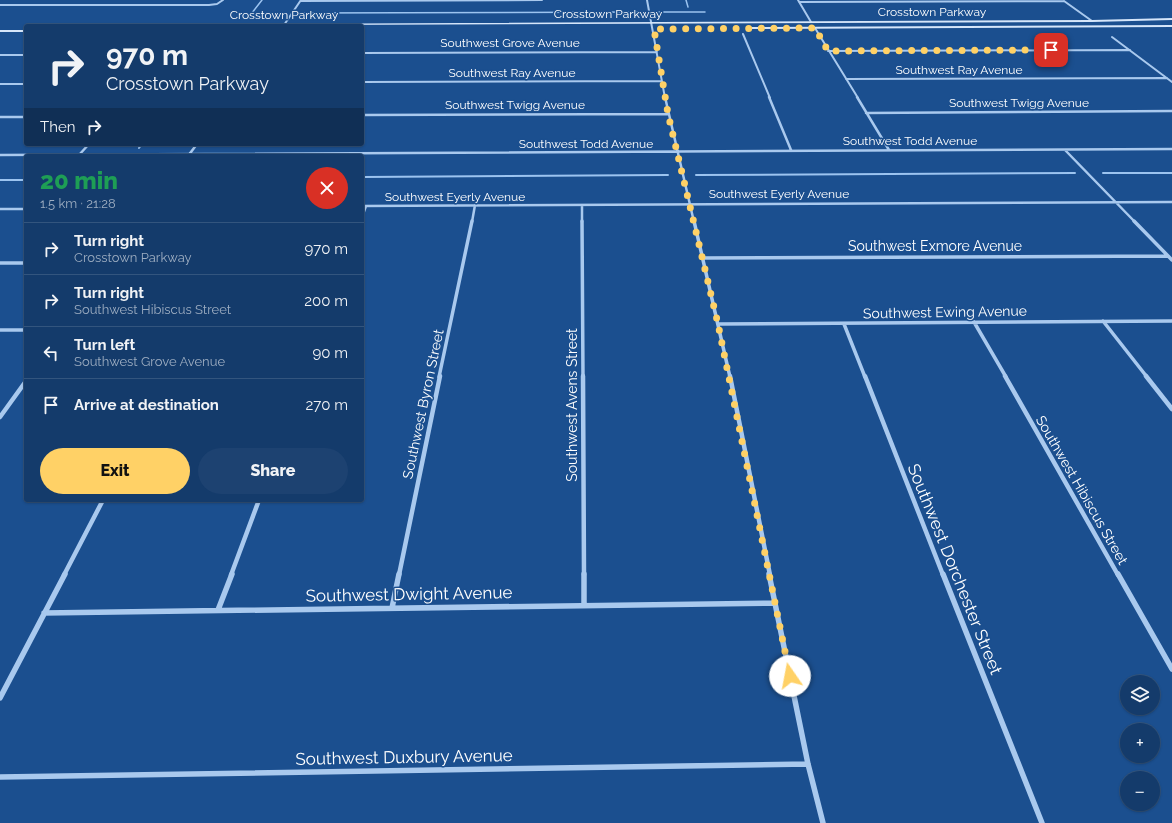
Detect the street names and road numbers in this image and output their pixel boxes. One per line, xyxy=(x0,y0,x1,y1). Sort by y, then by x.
street label: Crosstown Parkway xyxy=(878,5,987,19)
street label: Crosstown Parkway xyxy=(554,7,663,21)
street label: Crosstown Parkway xyxy=(230,8,339,22)
street label: Southwest Grove Avenue xyxy=(440,36,580,50)
street label: Southwest Ray Avenue xyxy=(896,63,1022,77)
street label: Southwest Ray Avenue xyxy=(449,66,575,80)
street label: Southwest Twigg Avenue xyxy=(949,96,1089,110)
street label: Southwest Twigg Avenue xyxy=(445,98,585,112)
street label: Southwest Todd Avenue xyxy=(843,134,977,148)
street label: Southwest Todd Avenue xyxy=(519,137,653,151)
street label: Southwest Eyerly Avenue xyxy=(709,187,849,201)
street label: Southwest Eyerly Avenue xyxy=(385,190,525,204)
street label: Southwest Exmore Avenue xyxy=(848,238,1022,254)
street label: Southwest Ewing Avenue xyxy=(863,303,1027,321)
street label: Southwest Byron Street xyxy=(399,327,447,480)
street label: Southwest Avens Street xyxy=(564,328,580,482)
street label: Southwest Hibiscus Street xyxy=(1033,413,1131,568)
street label: Southwest Dorchester Street xyxy=(903,461,1007,678)
street label: Southwest Dwight Avenue xyxy=(305,582,513,606)
street label: Southwest Duxbury Avenue xyxy=(295,745,513,769)

